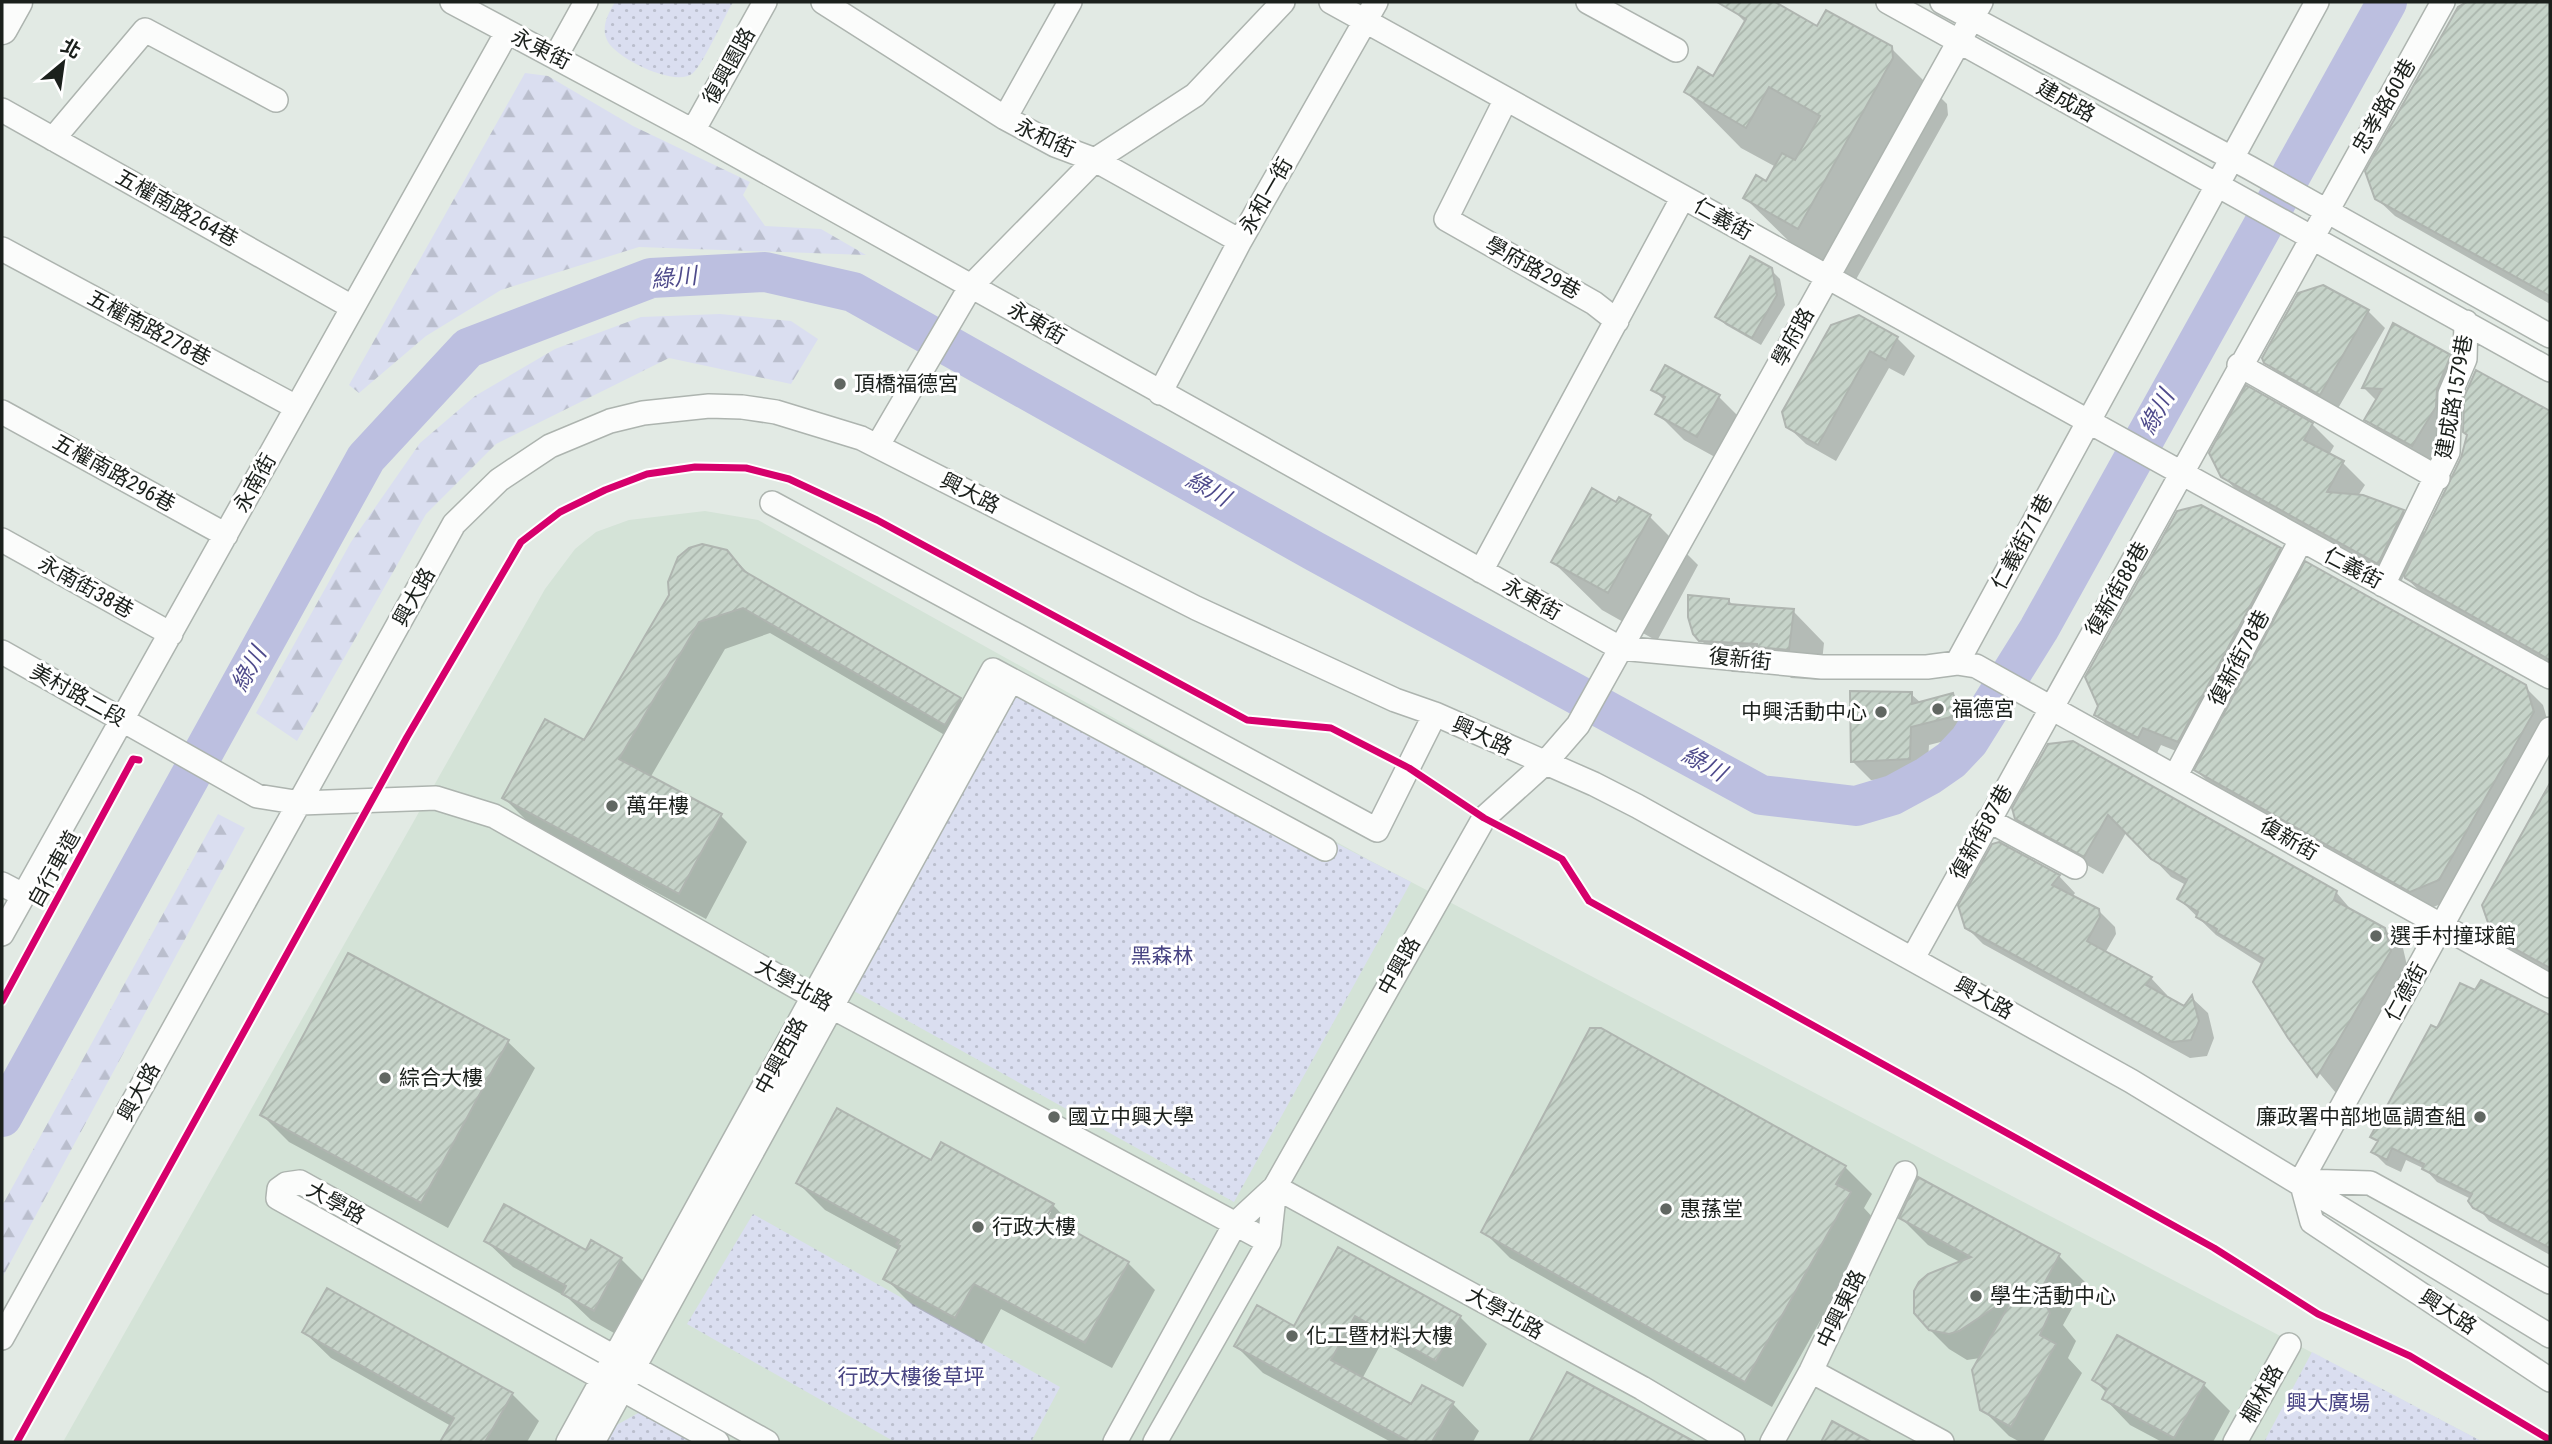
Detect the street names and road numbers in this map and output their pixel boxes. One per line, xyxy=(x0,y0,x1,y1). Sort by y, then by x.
street label: 復興園路 xyxy=(698,23,760,109)
street label: 永東街 xyxy=(507,24,575,74)
street label: 忠孝路60巷 xyxy=(2347,55,2421,157)
street label: 建成路 xyxy=(2033,75,2099,127)
street label: 永和街 xyxy=(1011,114,1079,162)
street label: 永和一街 xyxy=(1235,154,1297,238)
street label: 五權南路264巷 xyxy=(112,165,242,251)
street label: 仁義街 xyxy=(1690,193,1756,245)
street label: 學府路29巷 xyxy=(1481,232,1585,304)
street label: 五權南路278巷 xyxy=(83,285,215,371)
street label: 永東街 xyxy=(1004,297,1070,349)
street label: 學府路 xyxy=(1767,304,1819,370)
street label: 建成路1579巷 xyxy=(2431,333,2477,461)
street label: 五權南路296巷 xyxy=(49,430,179,516)
street label: 永南街 xyxy=(229,450,281,516)
street label: 興大路 xyxy=(936,468,1004,518)
street label: 仁義街71巷 xyxy=(1987,490,2057,594)
street label: 復新街88巷 xyxy=(2080,538,2154,640)
street label: 仁義街 xyxy=(2320,543,2386,593)
street label: 永南街38巷 xyxy=(34,551,138,623)
street label: 興大路 xyxy=(388,564,440,630)
street label: 永東街 xyxy=(1499,573,1565,625)
street label: 復新街78巷 xyxy=(2204,606,2274,710)
street label: 復新街 xyxy=(1707,644,1773,674)
street label: 美村路二段 xyxy=(26,659,130,731)
street label: 興大路 xyxy=(1448,712,1516,760)
street label: 復新街87巷 xyxy=(1945,780,2017,884)
street label: 復新街 xyxy=(2256,813,2322,865)
street label: 自行車道 xyxy=(23,826,85,912)
street label: 中興路 xyxy=(1373,933,1425,999)
street label: 大學北路 xyxy=(751,954,837,1016)
street label: 仁德街 xyxy=(2380,959,2432,1025)
street label: 興大路 xyxy=(1951,972,2017,1024)
street label: 中興西路 xyxy=(750,1013,812,1099)
street label: 興大路 xyxy=(113,1059,165,1125)
street label: 大學路 xyxy=(303,1177,369,1229)
street label: 中興東路 xyxy=(1812,1266,1870,1352)
street label: 大學北路 xyxy=(1462,1282,1548,1344)
street label: 興大路 xyxy=(2415,1285,2481,1339)
street label: 椰林路 xyxy=(2236,1361,2288,1427)

